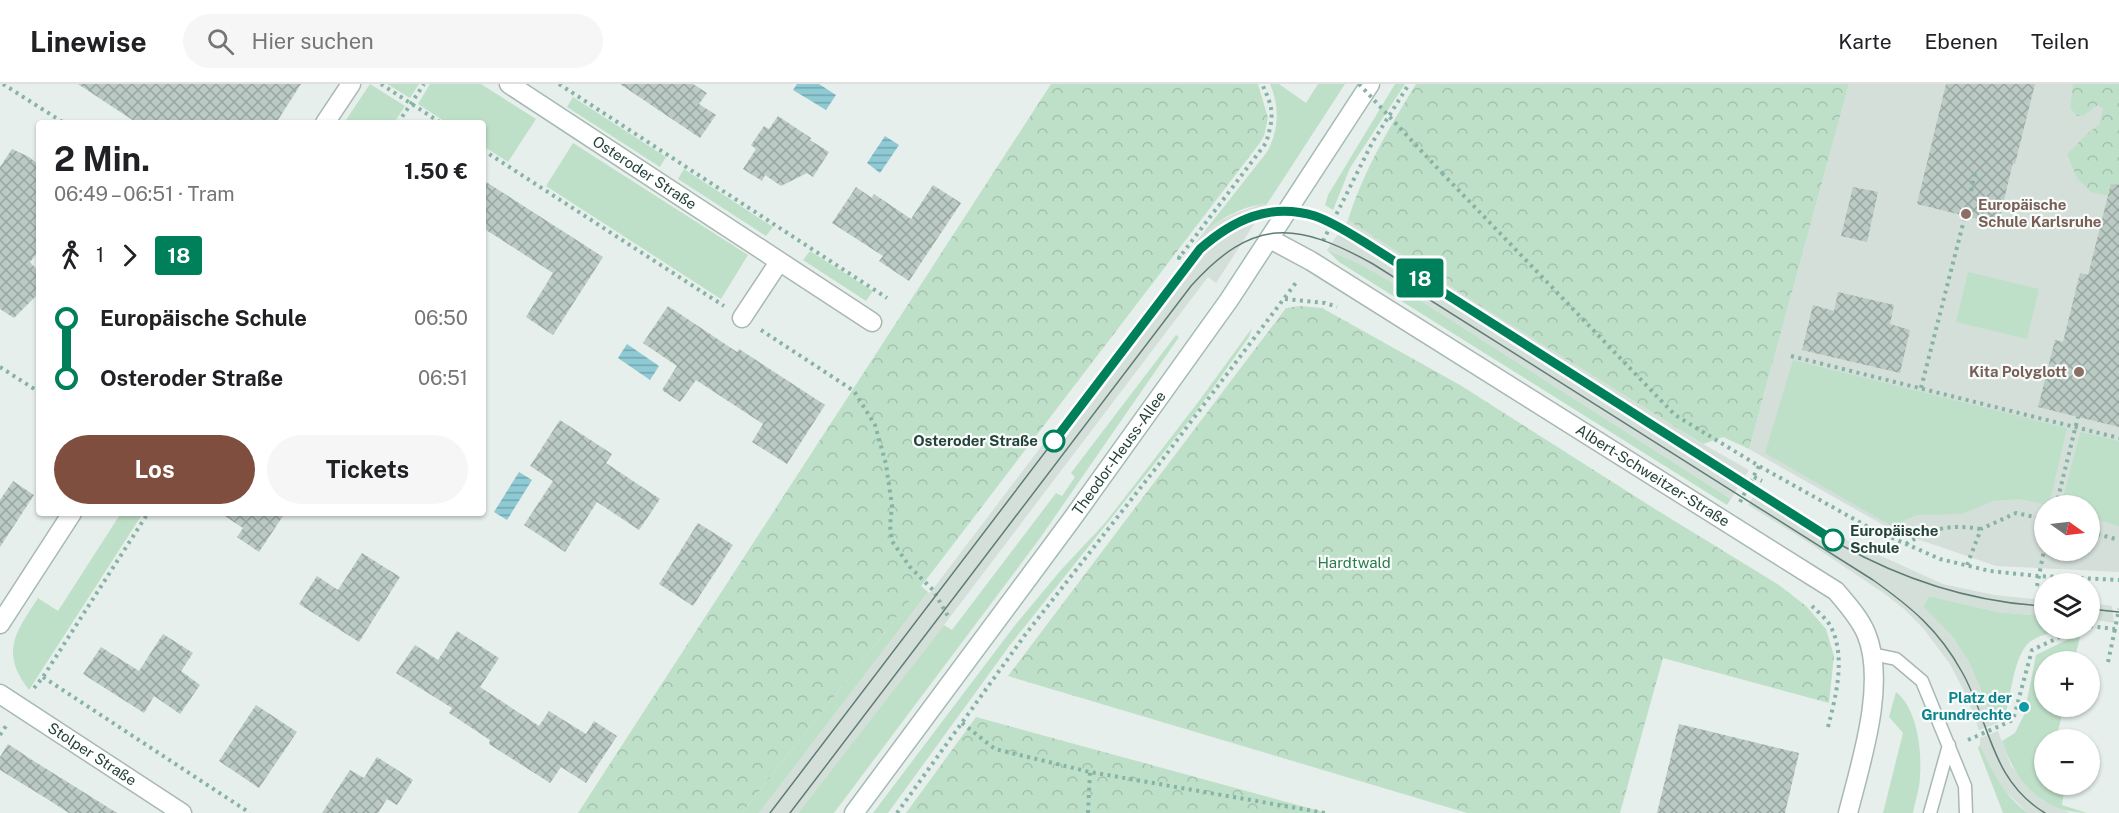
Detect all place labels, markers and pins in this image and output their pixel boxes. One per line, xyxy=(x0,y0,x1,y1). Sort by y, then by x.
place label: Europäische Schule Karlsruhe xyxy=(1978,196,2101,230)
marker: Europäische Schule Karlsruhe xyxy=(1959,207,1973,221)
place label: Kita Polyglott xyxy=(1969,363,2067,380)
marker: Kita Polyglott xyxy=(2072,365,2086,379)
marker: Osteroder Straße xyxy=(1043,430,1065,452)
place label: Osteroder Straße xyxy=(913,432,1038,449)
place label: Europäische Schule xyxy=(1850,522,1938,556)
marker: Europäische Schule xyxy=(1822,529,1844,551)
place label: Platz der Grundrechte xyxy=(1921,689,2012,723)
marker: Platz der Grundrechte xyxy=(2017,700,2031,714)

